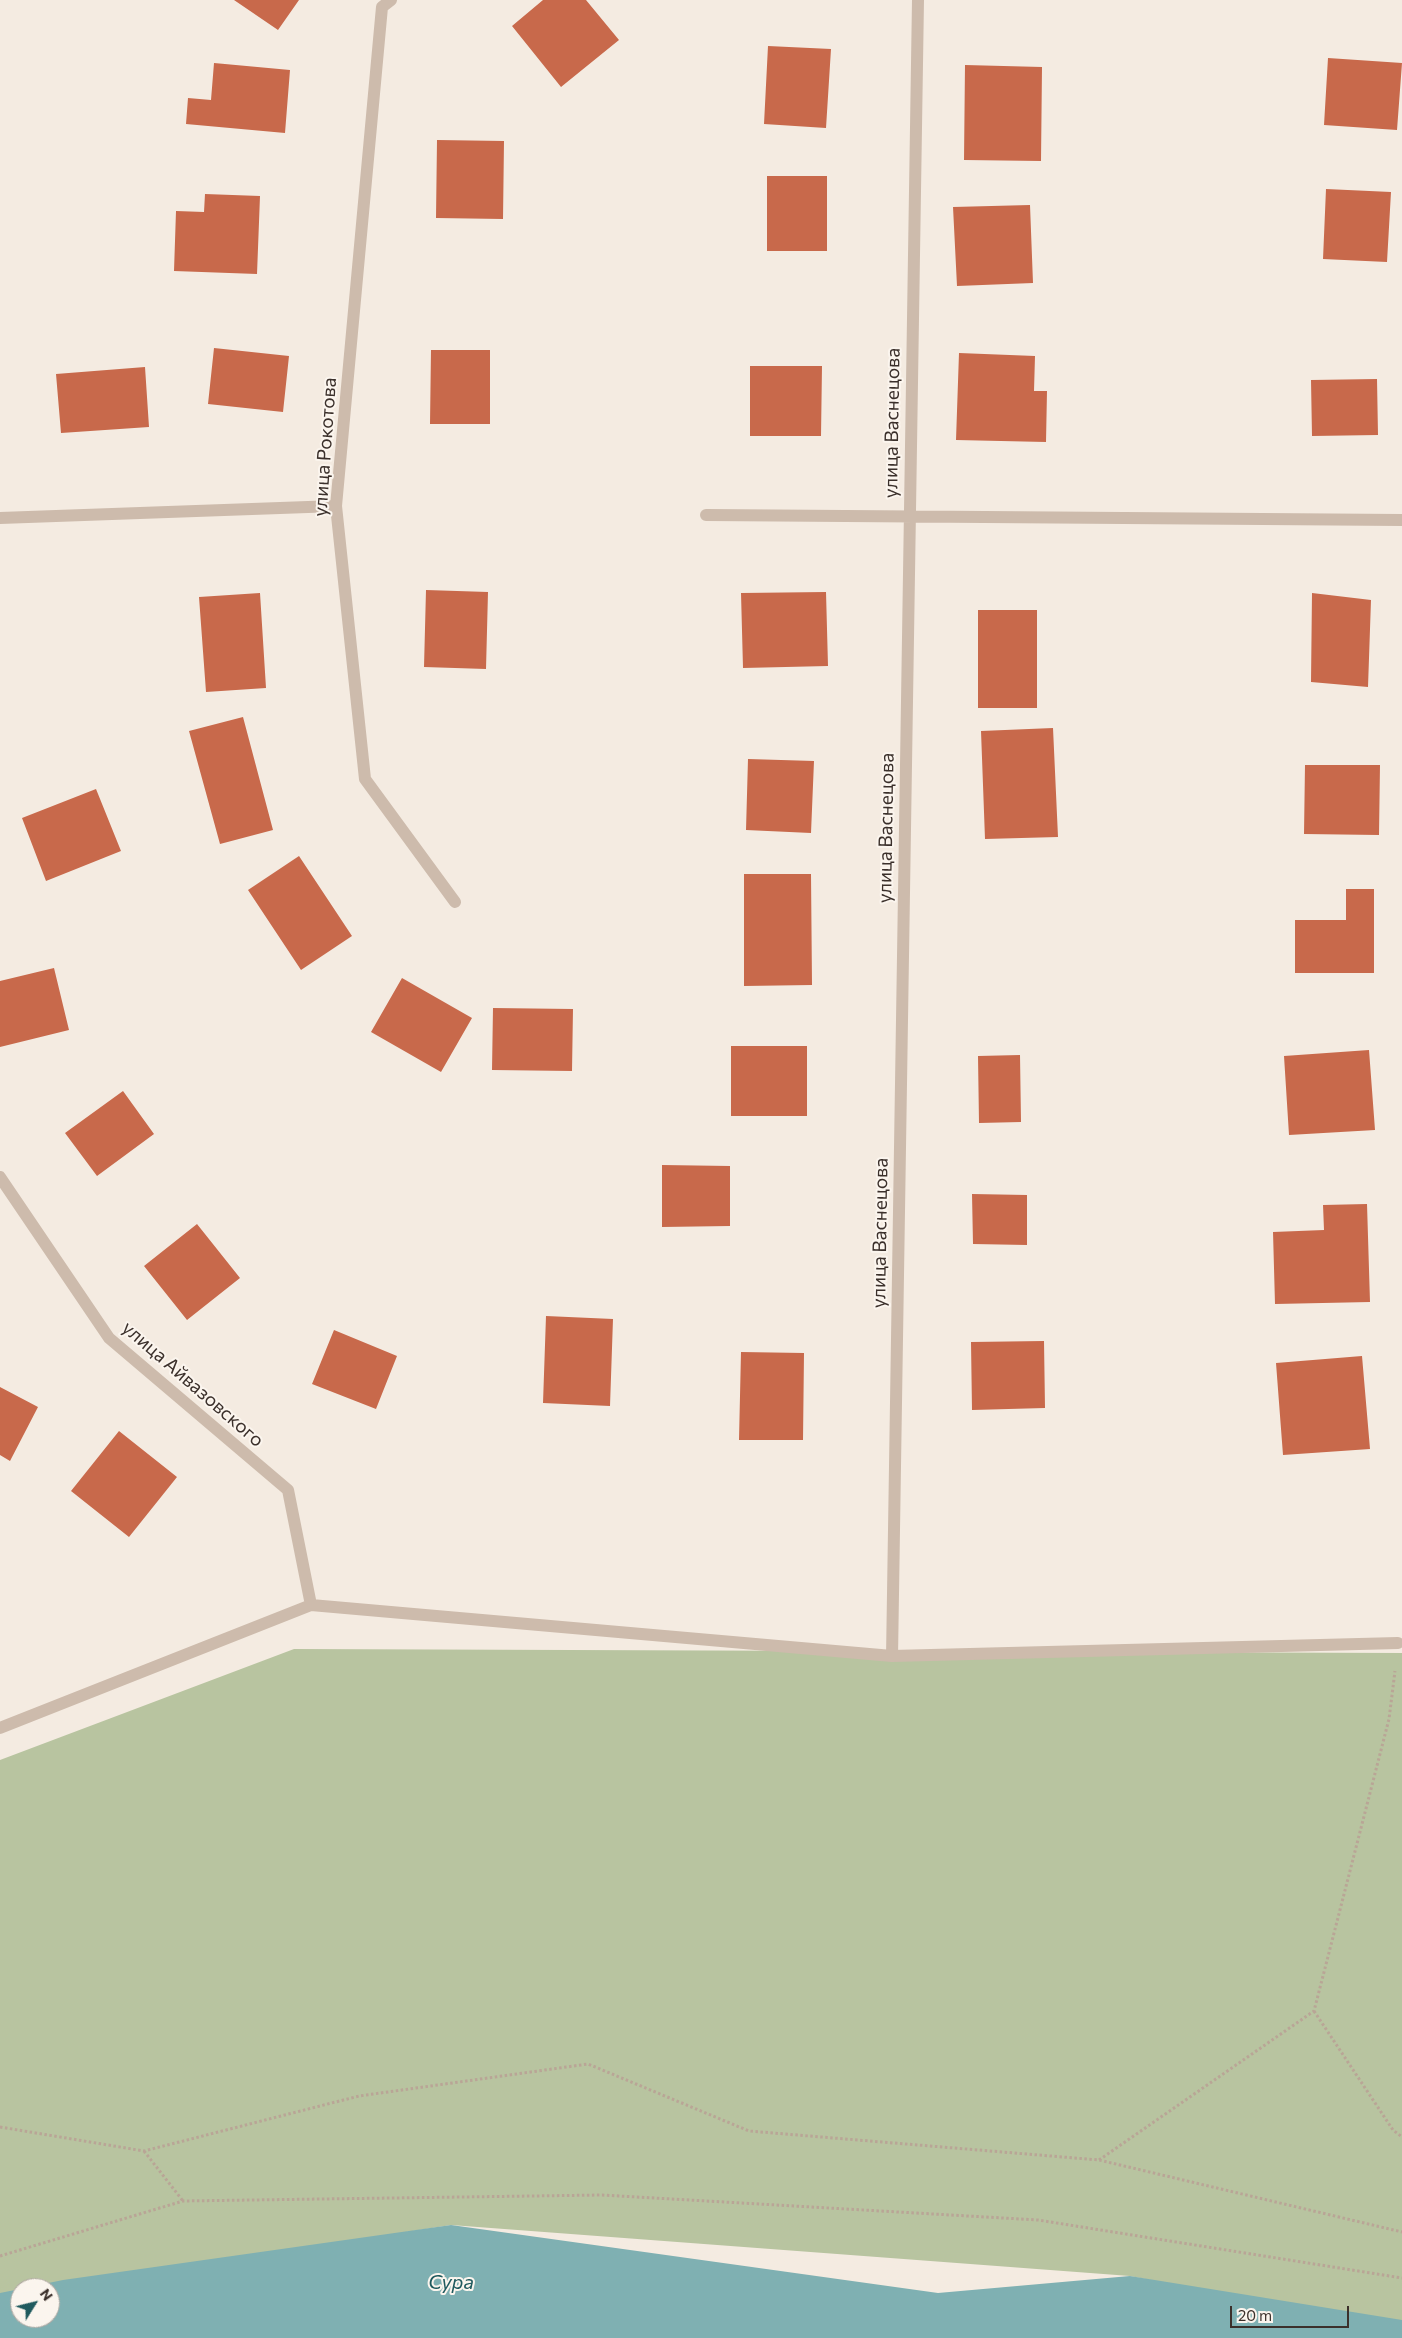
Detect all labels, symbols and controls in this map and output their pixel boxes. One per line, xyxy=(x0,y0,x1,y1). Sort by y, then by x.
street label: улица Васнецова xyxy=(879,348,905,498)
street label: улица Рокотова xyxy=(309,377,341,517)
street label: улица Васнецова xyxy=(873,753,899,903)
street label: улица Васнецова xyxy=(867,1158,893,1308)
street label: улица Айвазовского xyxy=(118,1316,268,1452)
water label: Сура xyxy=(428,2270,474,2294)
north arrow xyxy=(10,2278,60,2328)
text: N xyxy=(37,2285,57,2304)
scale bar xyxy=(1232,2296,1351,2328)
text: 20 m xyxy=(1238,2306,1272,2324)

